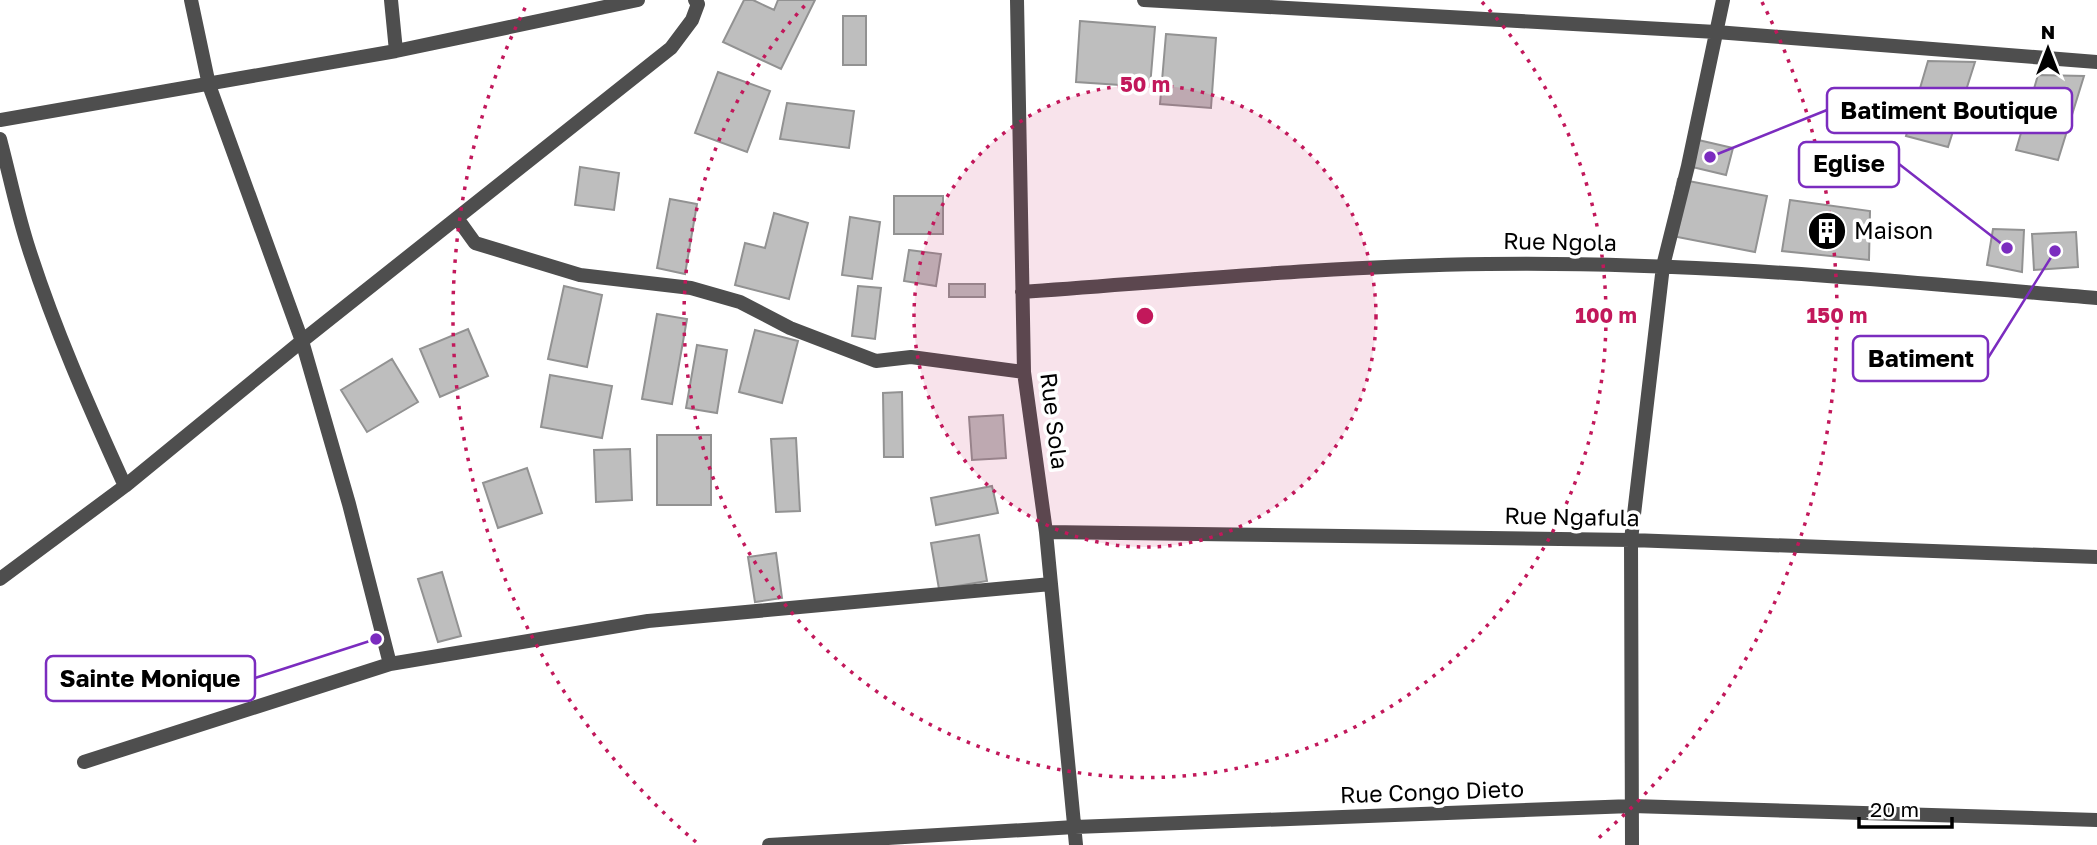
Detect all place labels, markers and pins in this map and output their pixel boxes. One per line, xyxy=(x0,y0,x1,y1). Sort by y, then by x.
callout: Batiment Boutique xyxy=(1827,88,2072,133)
callout: Eglise xyxy=(1799,142,1899,187)
building icon: Maison xyxy=(1806,210,1848,252)
place label: Maison xyxy=(1854,216,1933,244)
centre of rings xyxy=(1133,304,1157,328)
callout: Batiment xyxy=(1853,336,1988,381)
callout: Sainte Monique xyxy=(46,656,255,701)

